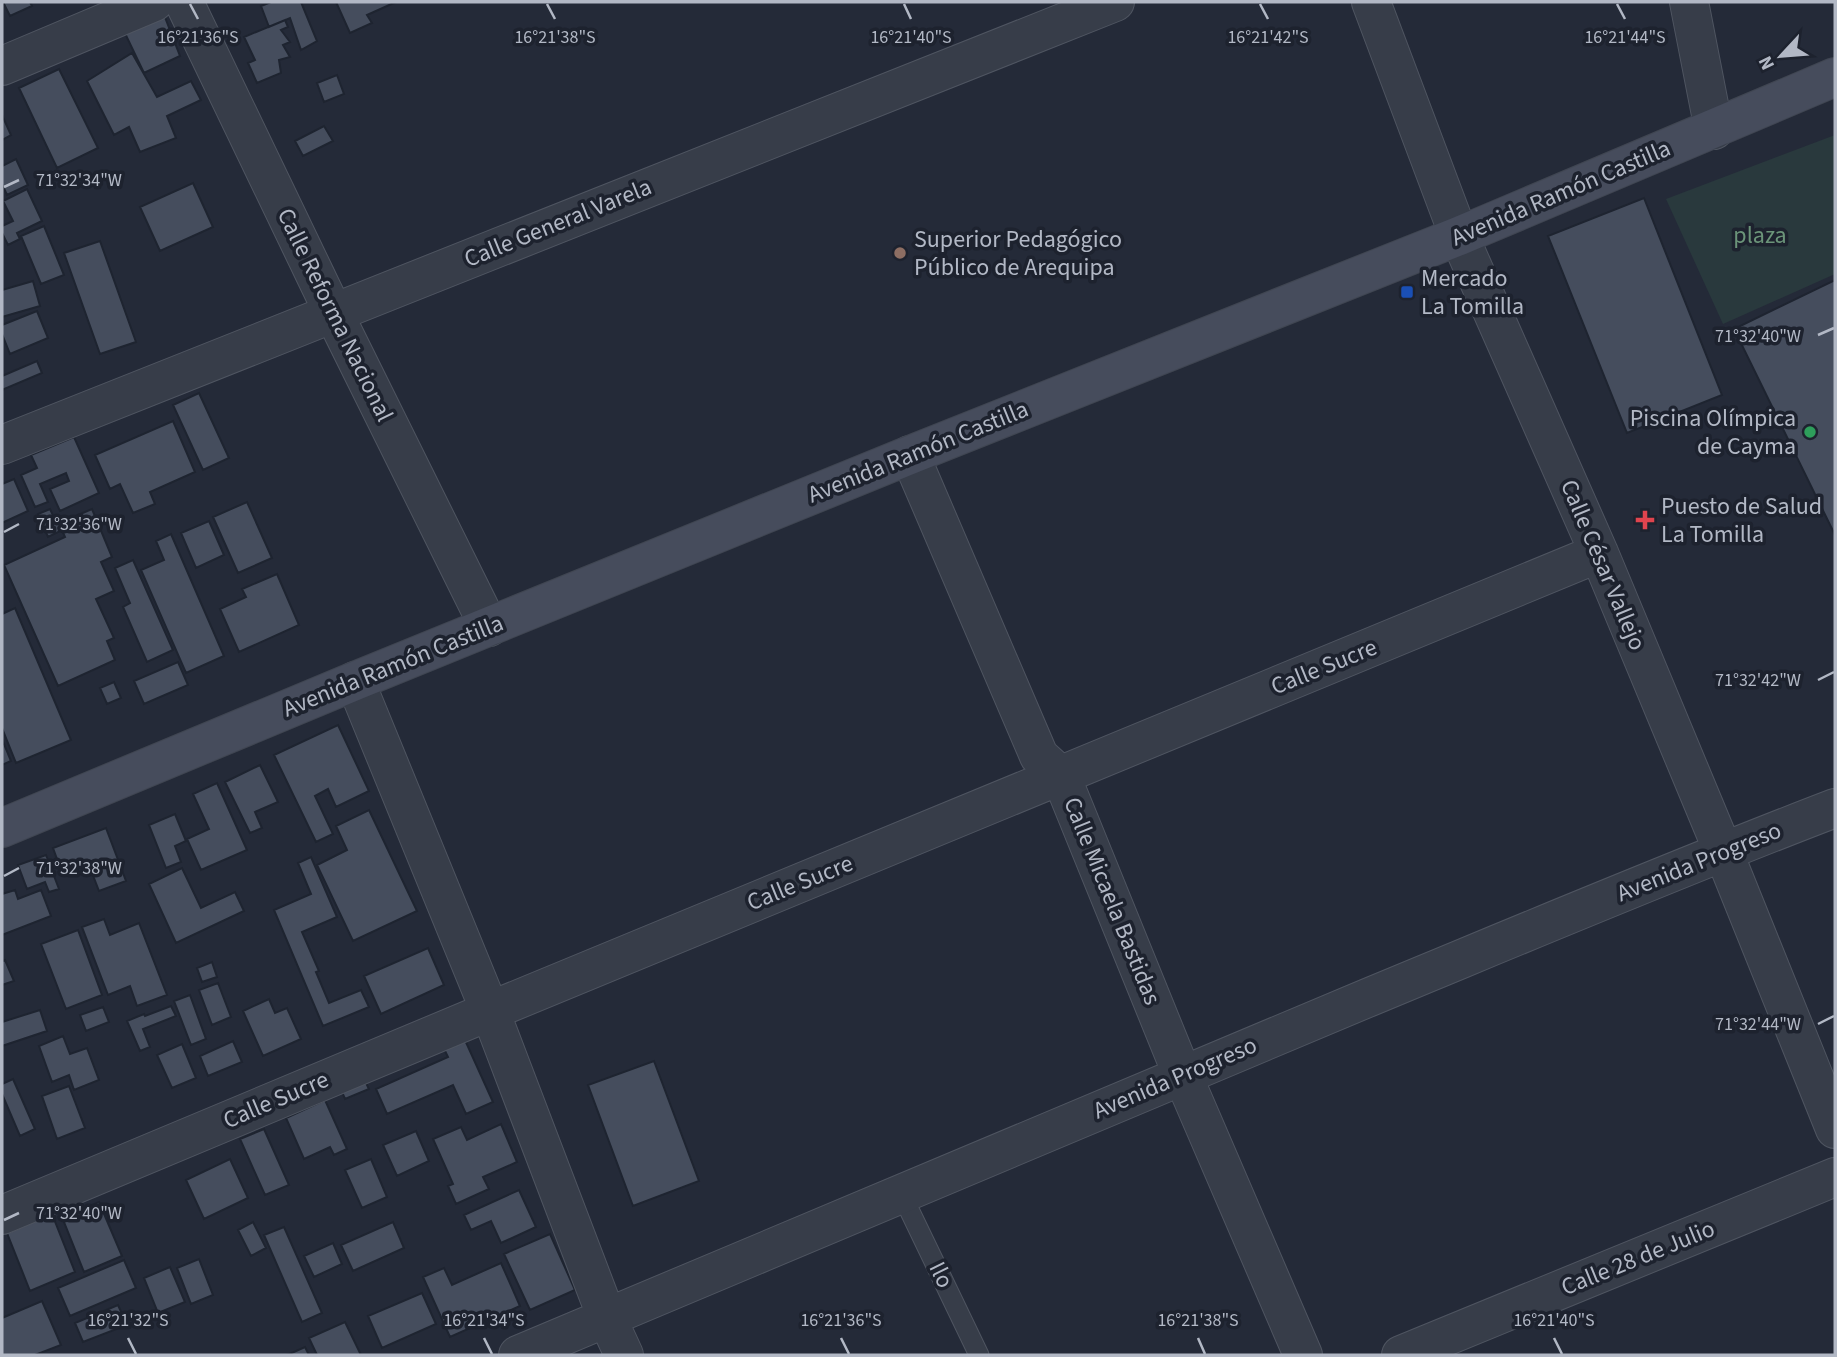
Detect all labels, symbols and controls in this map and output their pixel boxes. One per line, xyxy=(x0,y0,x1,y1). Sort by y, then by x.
north arrow xyxy=(1746,21,1816,91)
text: 16°21'36"S xyxy=(157,25,239,50)
text: 16°21'38"S xyxy=(514,25,596,50)
text: 16°21'40"S xyxy=(870,25,952,50)
text: 16°21'42"S xyxy=(1227,25,1309,50)
text: 16°21'44"S xyxy=(1584,25,1666,50)
text: N xyxy=(1752,51,1782,74)
street label: Avenida Ramón Castilla xyxy=(1446,131,1676,255)
text: 71°32'34"W xyxy=(36,168,122,193)
street label: Calle General Varela xyxy=(459,169,657,277)
street label: Calle Reforma Nacional xyxy=(268,202,402,428)
park label: plaza xyxy=(1733,218,1787,253)
place label: Superior Pedagógico Público de Arequipa xyxy=(914,222,1122,285)
marker: Superior Pedagógico Público de Arequipa xyxy=(892,245,908,261)
place label: Mercado La Tomilla xyxy=(1421,261,1524,324)
marker: Mercado La Tomilla xyxy=(1399,284,1415,300)
text: 71°32'40"W xyxy=(1715,324,1801,349)
street label: Avenida Ramón Castilla xyxy=(802,392,1034,512)
place label: Piscina Olímpica de Cayma xyxy=(1630,401,1796,464)
marker: Piscina Olímpica de Cayma xyxy=(1802,424,1818,440)
street label: Calle César Vallejo xyxy=(1551,474,1655,656)
place label: Puesto de Salud La Tomilla xyxy=(1661,489,1822,552)
marker: Puesto de Salud La Tomilla xyxy=(1635,510,1655,530)
text: 71°32'36"W xyxy=(36,512,122,537)
street label: Avenida Ramón Castilla xyxy=(277,606,509,726)
street label: Calle Sucre xyxy=(1266,630,1382,704)
text: 71°32'42"W xyxy=(1715,668,1801,693)
street label: Calle Micaela Bastidas xyxy=(1054,792,1170,1010)
street label: Avenida Progreso xyxy=(1611,813,1787,911)
street label: Calle Sucre xyxy=(742,846,858,920)
text: 71°32'38"W xyxy=(36,856,122,881)
text: 71°32'44"W xyxy=(1715,1012,1801,1037)
street label: Avenida Progreso xyxy=(1088,1028,1262,1128)
street label: Calle Sucre xyxy=(218,1062,334,1138)
text: 71°32'40"W xyxy=(36,1201,122,1226)
street label: Calle 28 de Julio xyxy=(1556,1211,1720,1305)
street label: Ilo xyxy=(920,1256,962,1294)
text: 16°21'32"S xyxy=(87,1308,169,1333)
text: 16°21'34"S xyxy=(443,1308,525,1333)
text: 16°21'36"S xyxy=(800,1308,882,1333)
text: 16°21'38"S xyxy=(1157,1308,1239,1333)
text: 16°21'40"S xyxy=(1513,1308,1595,1333)

